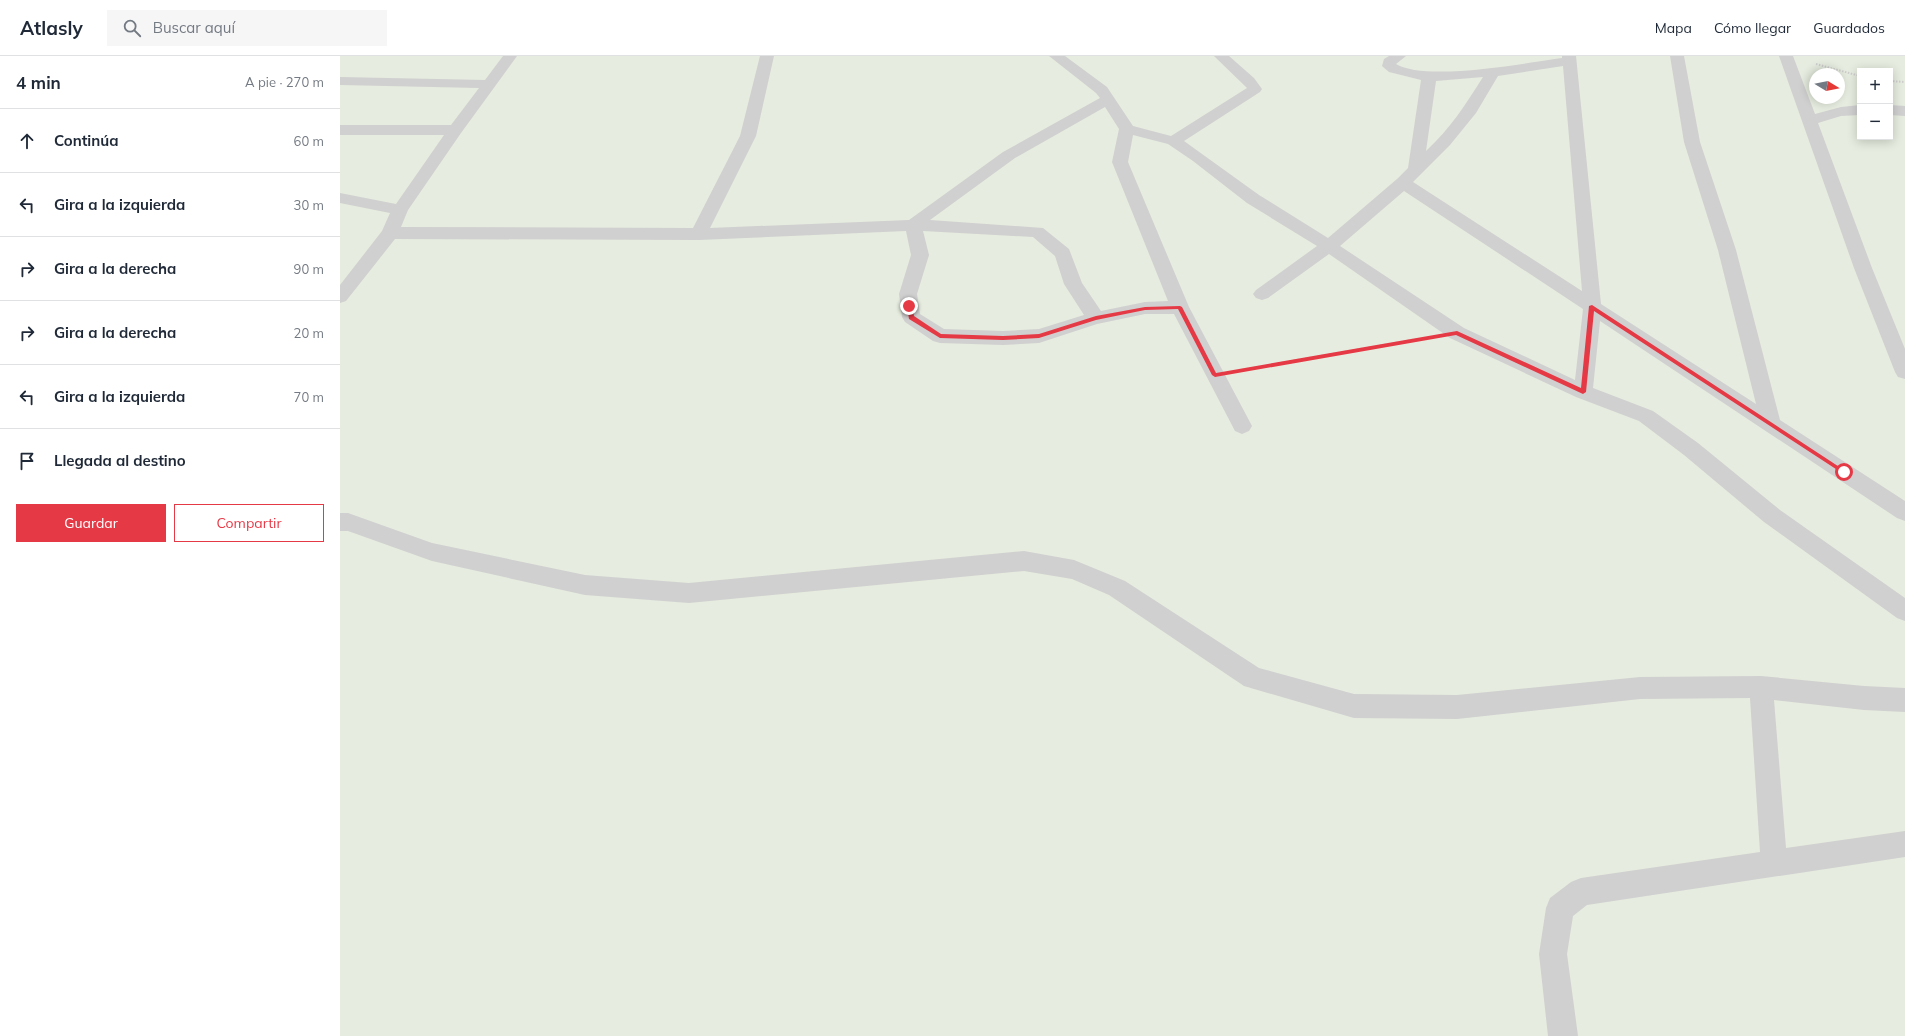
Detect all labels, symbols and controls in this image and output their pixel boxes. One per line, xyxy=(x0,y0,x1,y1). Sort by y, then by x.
search box xyxy=(107,10,387,46)
text: Atlasly xyxy=(20,16,83,40)
icon: search xyxy=(121,17,143,39)
text: Buscar aquí xyxy=(153,18,235,37)
text: Mapa xyxy=(1655,19,1692,37)
text: Cómo llegar xyxy=(1714,19,1791,37)
text: Guardados xyxy=(1813,19,1885,37)
north arrow xyxy=(1809,68,1845,104)
map controls xyxy=(1857,68,1893,140)
button: + xyxy=(1857,68,1893,104)
text: 4 min xyxy=(16,72,61,93)
text: A pie · 270 m xyxy=(245,74,324,90)
button: − xyxy=(1857,104,1893,140)
icon: ahead xyxy=(16,130,38,152)
text: Continúa xyxy=(54,131,119,150)
text: 60 m xyxy=(294,133,324,149)
icon: left xyxy=(16,194,38,216)
text: Gira a la izquierda xyxy=(54,195,185,214)
text: 30 m xyxy=(294,197,324,213)
icon: right xyxy=(16,258,38,280)
text: Gira a la derecha xyxy=(54,259,176,278)
text: 90 m xyxy=(294,261,324,277)
route end xyxy=(900,297,918,315)
icon: right xyxy=(16,322,38,344)
text: Gira a la derecha xyxy=(54,323,176,342)
text: 20 m xyxy=(294,325,324,341)
icon: left xyxy=(16,386,38,408)
text: Gira a la izquierda xyxy=(54,387,185,406)
text: 70 m xyxy=(294,389,324,405)
icon: arrive xyxy=(16,450,38,472)
text: Llegada al destino xyxy=(54,451,186,470)
route start xyxy=(1835,463,1853,481)
button: Guardar xyxy=(16,504,166,542)
button: Compartir xyxy=(174,504,324,542)

